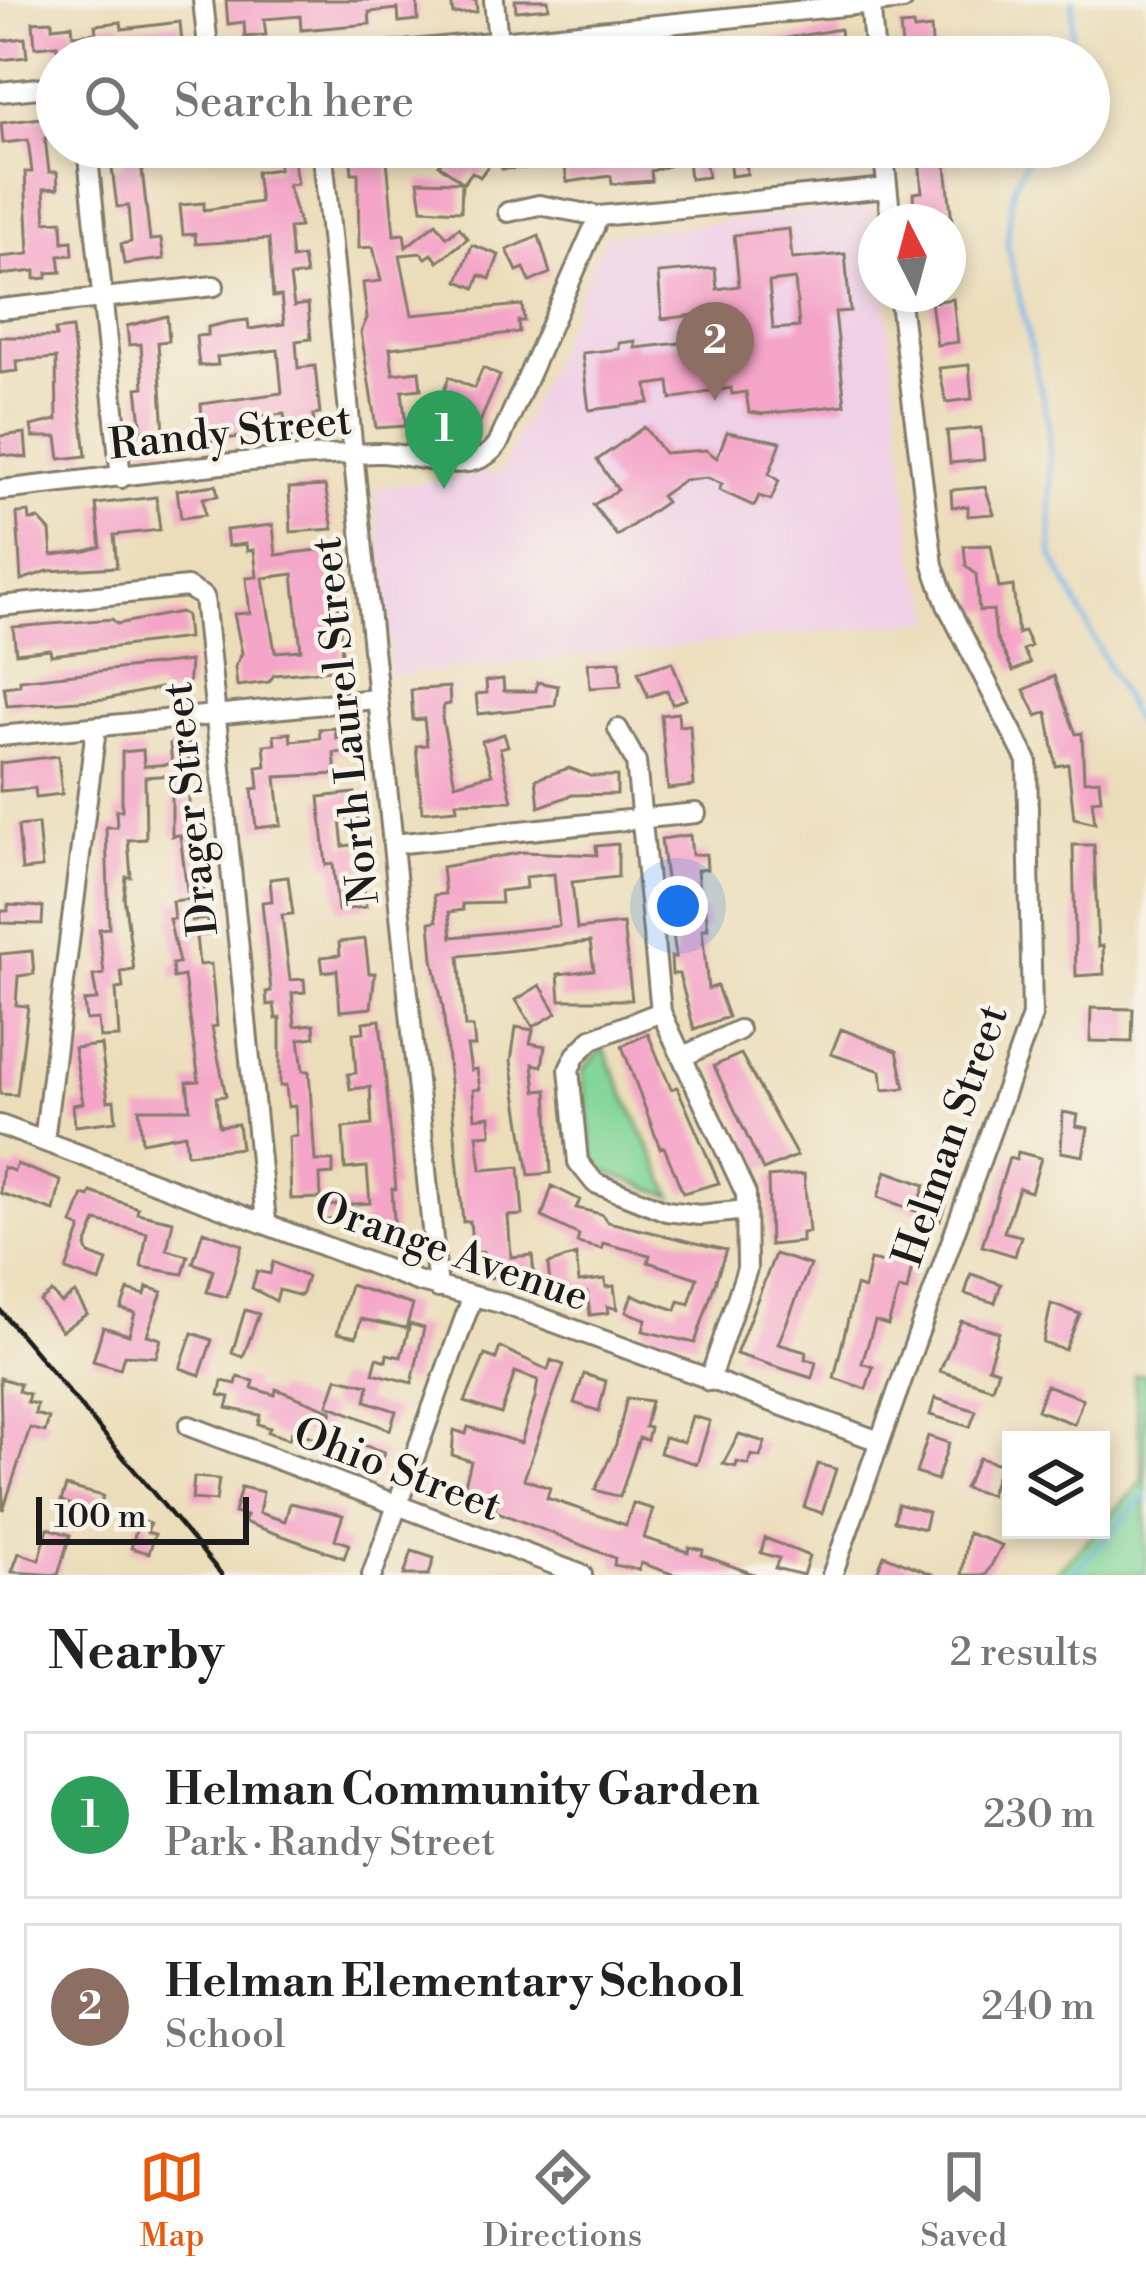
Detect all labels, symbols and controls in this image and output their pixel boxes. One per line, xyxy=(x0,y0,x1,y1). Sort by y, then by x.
search box xyxy=(36,36,1110,168)
icon: search xyxy=(78,69,144,135)
text: Search here xyxy=(174,74,414,131)
north arrow xyxy=(858,204,966,312)
pin: 2 xyxy=(676,302,754,401)
pin: 1 xyxy=(405,390,483,489)
street label: Randy Street xyxy=(106,394,355,474)
street label: North Laurel Street xyxy=(301,534,392,907)
street label: Drager Street xyxy=(152,679,232,938)
your location xyxy=(648,876,708,936)
street label: Helman Street xyxy=(882,998,1021,1274)
street label: Orange Avenue xyxy=(307,1181,595,1325)
street label: Ohio Street xyxy=(286,1407,509,1534)
map controls xyxy=(1002,1431,1110,1539)
button: layers xyxy=(1002,1431,1110,1539)
scale bar xyxy=(36,1491,249,1544)
text: 100 m xyxy=(54,1497,147,1538)
text: Nearby xyxy=(48,1621,224,1685)
text: 2 results xyxy=(950,1629,1098,1678)
text: Helman Community Garden xyxy=(165,1762,760,1819)
text: 1 xyxy=(81,1791,99,1840)
text: 230 m xyxy=(983,1791,1095,1840)
text: Park · Randy Street xyxy=(165,1819,495,1868)
text: Helman Elementary School xyxy=(165,1954,744,2011)
text: 2 xyxy=(78,1983,102,2032)
text: 240 m xyxy=(981,1983,1095,2032)
text: School xyxy=(165,2011,285,2060)
tab: Map xyxy=(139,2144,205,2257)
tab: Directions xyxy=(483,2144,642,2257)
tab: Saved xyxy=(920,2144,1007,2257)

